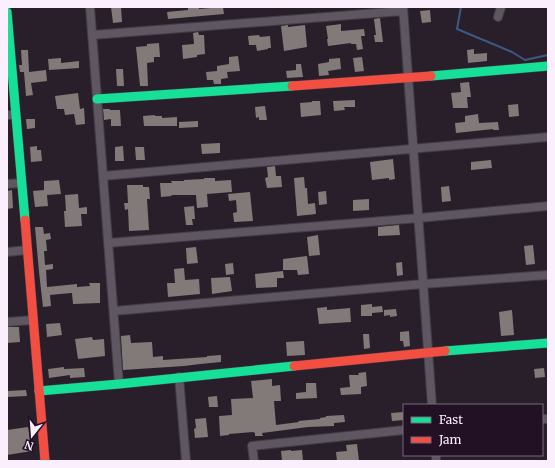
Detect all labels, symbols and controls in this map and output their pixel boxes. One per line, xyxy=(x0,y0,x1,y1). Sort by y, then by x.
legend xyxy=(403,404,543,456)
text: Fast xyxy=(439,412,463,427)
north arrow xyxy=(12,416,52,456)
text: Jam xyxy=(438,432,462,447)
text: N xyxy=(23,438,35,454)

